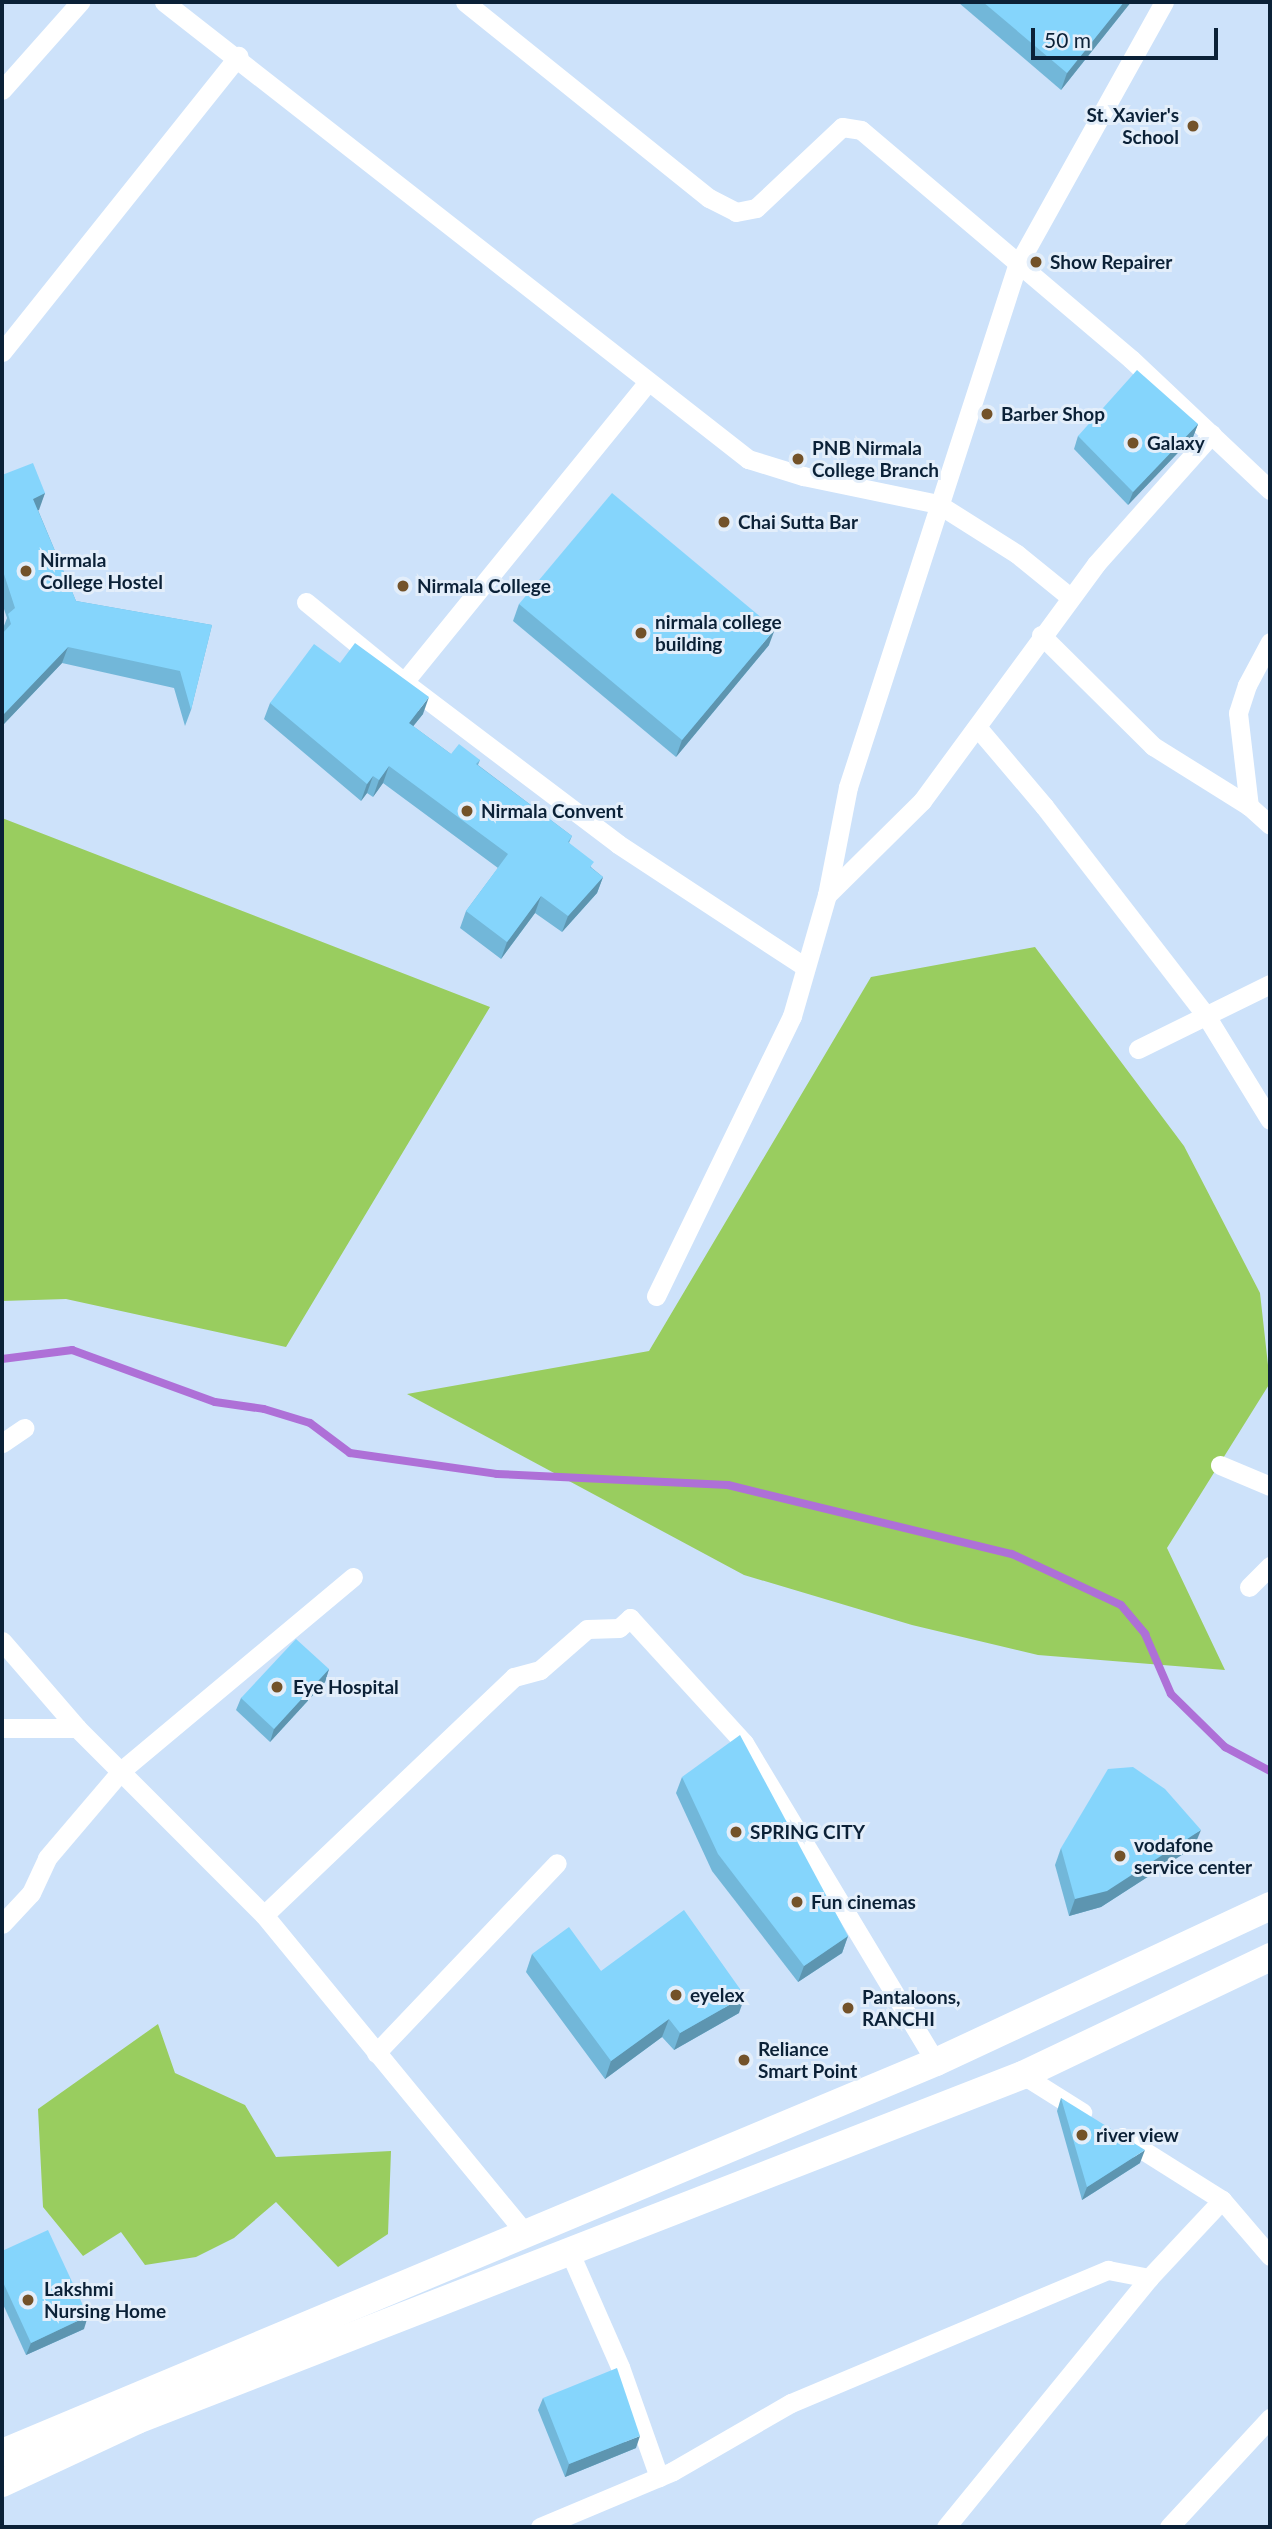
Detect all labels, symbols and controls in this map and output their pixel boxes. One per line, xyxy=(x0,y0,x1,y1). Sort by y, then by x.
scale bar xyxy=(1034,14,1221,58)
text: 50 m xyxy=(1044,27,1091,52)
place label: St. Xavier's School xyxy=(1087,104,1179,148)
marker: St. Xavier's School xyxy=(1185,118,1201,134)
place label: Show Repairer xyxy=(1050,251,1173,273)
marker: Show Repairer xyxy=(1028,254,1044,270)
place label: Barber Shop xyxy=(1001,403,1105,425)
marker: Barber Shop xyxy=(979,406,995,422)
place label: Galaxy xyxy=(1147,432,1205,454)
marker: Galaxy xyxy=(1125,435,1141,451)
place label: PNB Nirmala College Branch xyxy=(812,437,939,481)
marker: PNB Nirmala College Branch xyxy=(790,451,806,467)
place label: Chai Sutta Bar xyxy=(738,511,858,533)
marker: Chai Sutta Bar xyxy=(716,514,732,530)
place label: Nirmala College Hostel xyxy=(40,549,163,593)
marker: Nirmala College Hostel xyxy=(18,563,34,579)
place label: Nirmala College xyxy=(417,575,551,597)
marker: Nirmala College xyxy=(395,578,411,594)
place label: nirmala college building xyxy=(655,611,782,655)
marker: nirmala college building xyxy=(633,625,649,641)
place label: Nirmala Convent xyxy=(481,800,623,822)
marker: Nirmala Convent xyxy=(459,803,475,819)
place label: Eye Hospital xyxy=(293,1676,399,1698)
marker: Eye Hospital xyxy=(267,1677,287,1697)
place label: SPRING CITY xyxy=(750,1821,865,1843)
marker: SPRING CITY xyxy=(728,1824,744,1840)
place label: vodafone service center xyxy=(1134,1834,1252,1878)
marker: vodafone service center xyxy=(1112,1848,1128,1864)
place label: Fun cinemas xyxy=(811,1891,916,1913)
marker: Fun cinemas xyxy=(789,1894,805,1910)
place label: eyelex xyxy=(690,1984,744,2006)
place label: Pantaloons, RANCHI xyxy=(862,1986,960,2030)
marker: eyelex xyxy=(668,1987,684,2003)
marker: Pantaloons, RANCHI xyxy=(840,2000,856,2016)
place label: Reliance Smart Point xyxy=(758,2038,857,2082)
marker: Reliance Smart Point xyxy=(736,2052,752,2068)
place label: river view xyxy=(1096,2124,1180,2146)
marker: river view xyxy=(1074,2127,1090,2143)
place label: Lakshmi Nursing Home xyxy=(44,2278,166,2322)
marker: Lakshmi Nursing Home xyxy=(18,2290,38,2310)

